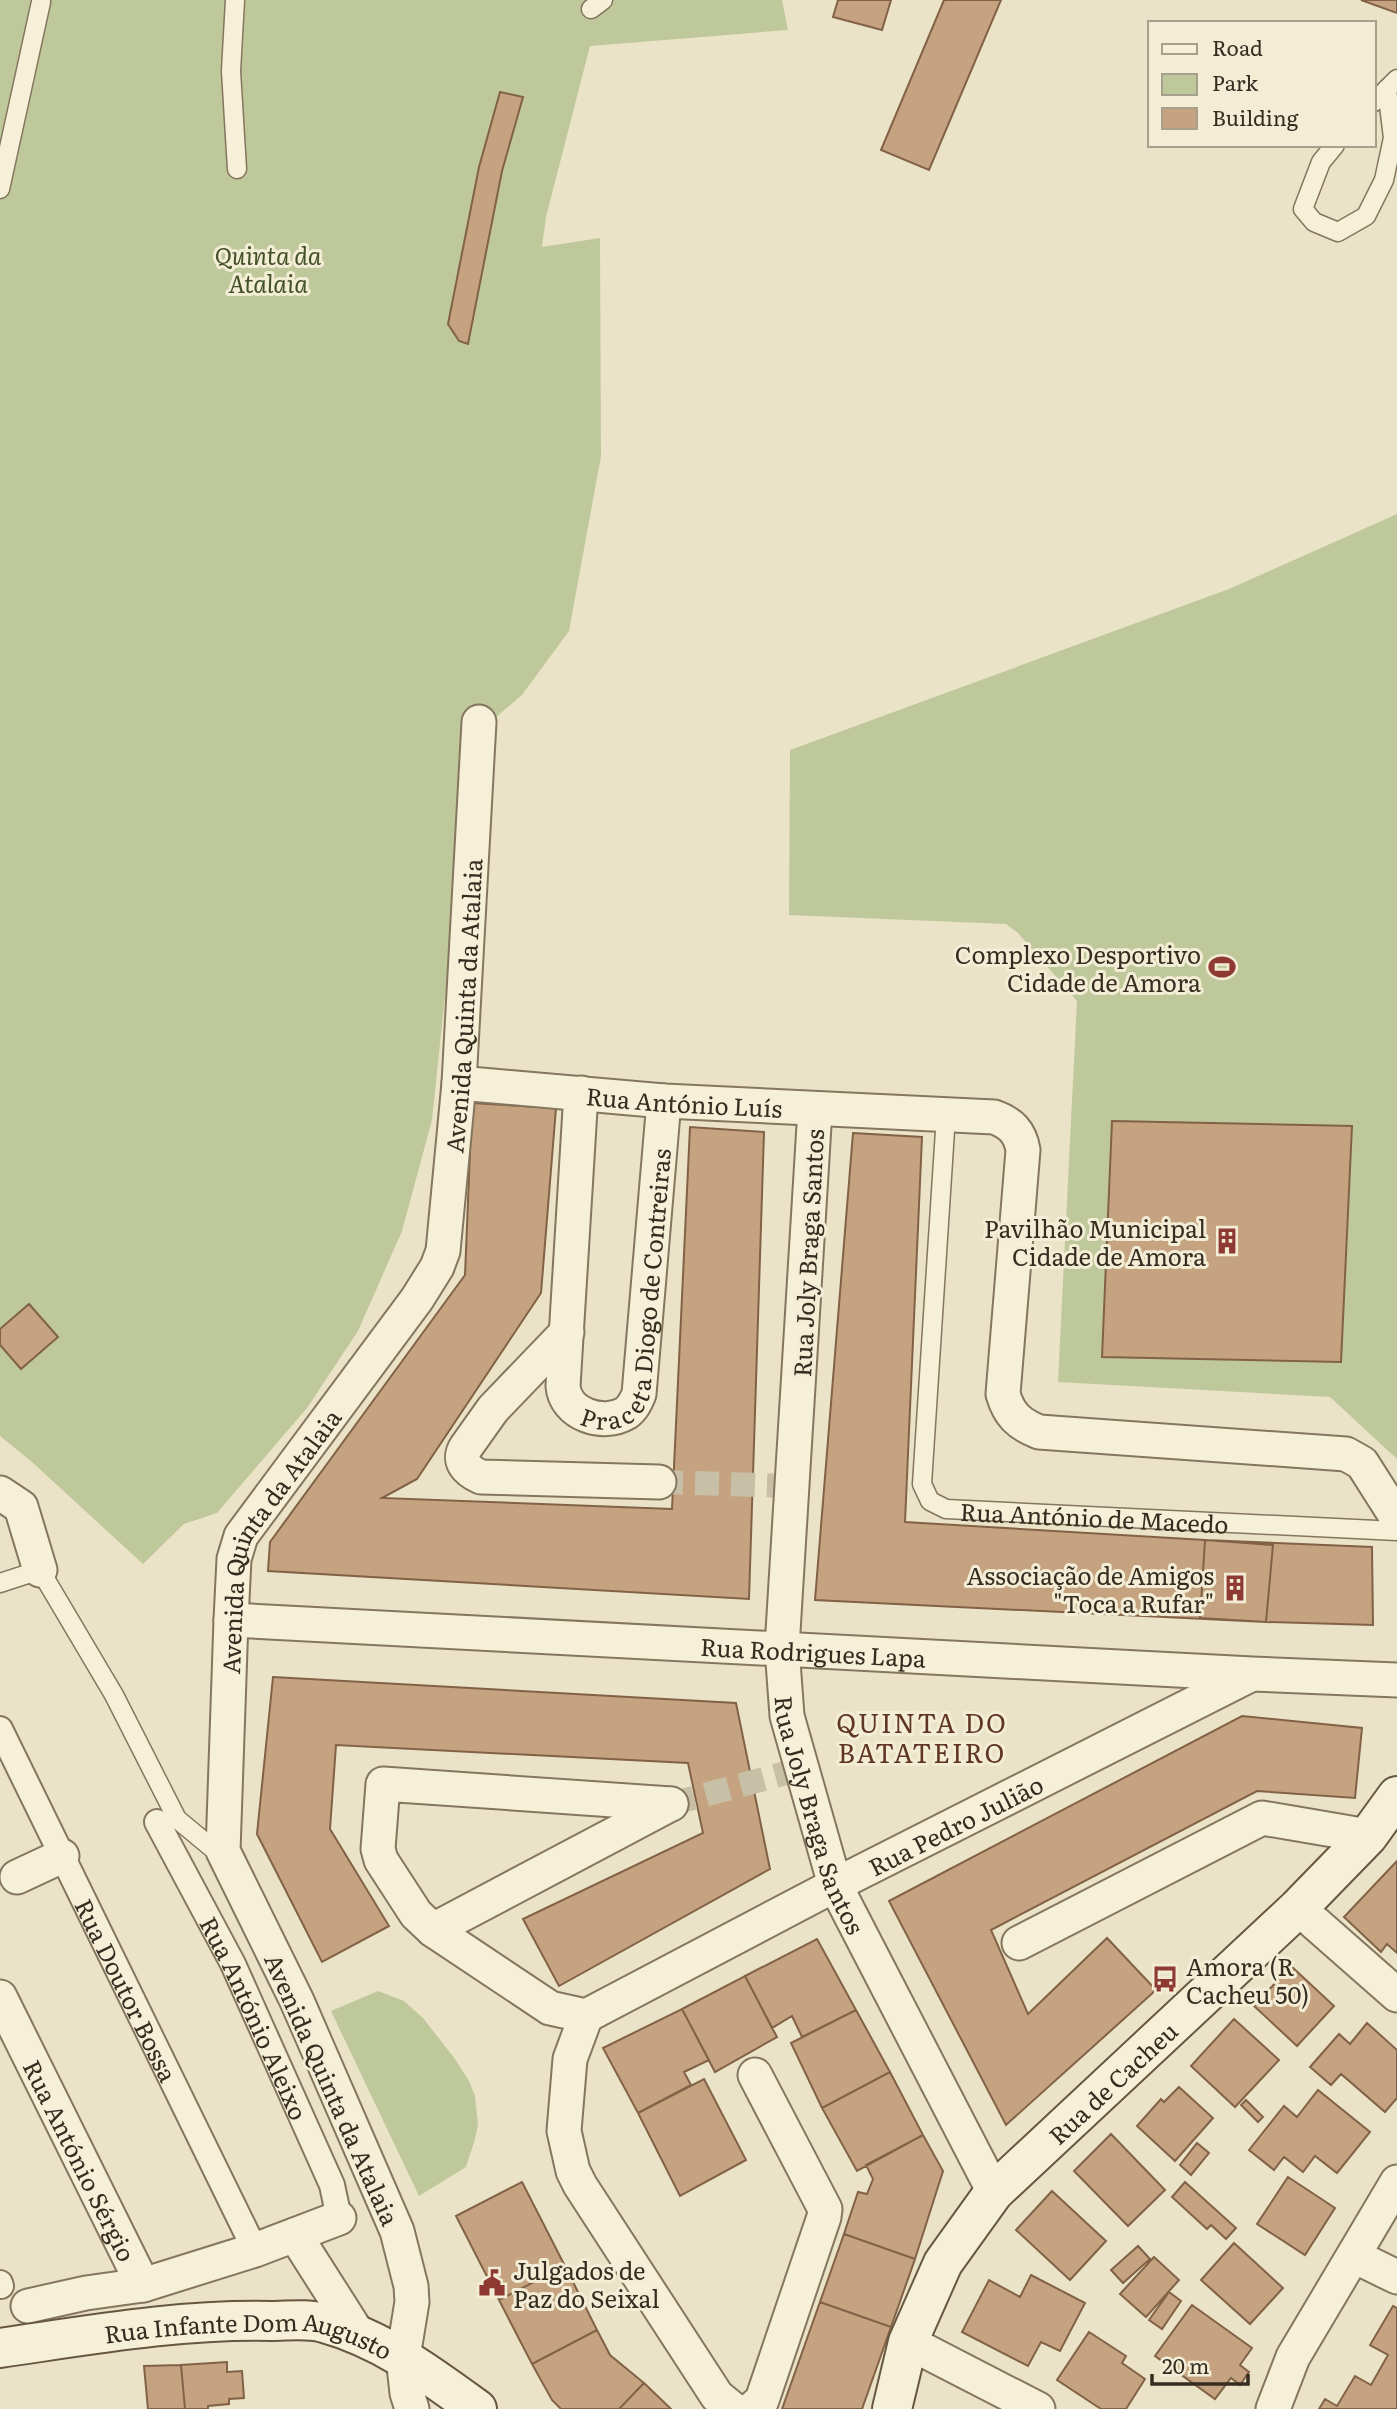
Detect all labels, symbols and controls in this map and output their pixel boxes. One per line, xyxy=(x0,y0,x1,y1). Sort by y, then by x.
legend xyxy=(1148,21,1376,147)
text: Road xyxy=(1212,31,1263,62)
text: Park xyxy=(1212,66,1258,97)
text: Building xyxy=(1212,101,1299,132)
park label: Quinta da Atalaia xyxy=(215,237,322,300)
street label: Avenida Quinta da Atalaia xyxy=(435,857,489,1154)
place label: Complexo Desportivo Cidade de Amora xyxy=(955,936,1201,999)
sports icon: Complexo Desportivo Cidade de Amora xyxy=(1207,952,1237,982)
street label: Rua António Luís xyxy=(585,1077,783,1124)
street label: Rua Joly Braga Santos xyxy=(783,1128,831,1378)
street label: Praceta Diogo de Contreiras xyxy=(576,1147,677,1436)
place label: Pavilhão Municipal Cidade de Amora xyxy=(984,1210,1206,1273)
building icon: Pavilhão Municipal Cidade de Amora xyxy=(1212,1226,1242,1256)
street label: Avenida Quinta da Atalaia xyxy=(212,1401,348,1675)
street label: Rua António de Macedo xyxy=(959,1492,1229,1540)
place label: Associação de Amigos "Toca a Rufar" xyxy=(967,1557,1214,1620)
building icon: Associação de Amigos "Toca a Rufar" xyxy=(1220,1573,1250,1603)
street label: Rua Rodrigues Lapa xyxy=(699,1627,927,1674)
street label: Rua Joly Braga Santos xyxy=(768,1694,875,1940)
district label: QUINTA DO BATATEIRO xyxy=(836,1702,1008,1771)
street label: Rua Pedro Julião xyxy=(862,1765,1049,1883)
street label: Rua Doutor Bossa xyxy=(68,1892,187,2087)
street label: Rua António Aleixo xyxy=(193,1909,318,2125)
street label: Avenida Quinta da Atalaia xyxy=(257,1947,409,2231)
place label: Amora (R Cacheu 50) xyxy=(1186,1948,1309,2011)
bus stop icon: Amora (R Cacheu 50) xyxy=(1150,1964,1180,1994)
street label: Rua de Cacheu xyxy=(1039,2013,1184,2151)
street label: Rua António Sérgio xyxy=(16,2053,146,2267)
place label: Julgados de Paz do Seixal xyxy=(513,2252,660,2315)
public building icon: Julgados de Paz do Seixal xyxy=(477,2268,507,2298)
street label: Rua Infante Dom Augusto xyxy=(102,2302,399,2367)
scale bar xyxy=(1152,2342,1248,2386)
text: 20 m xyxy=(1162,2349,1209,2380)

